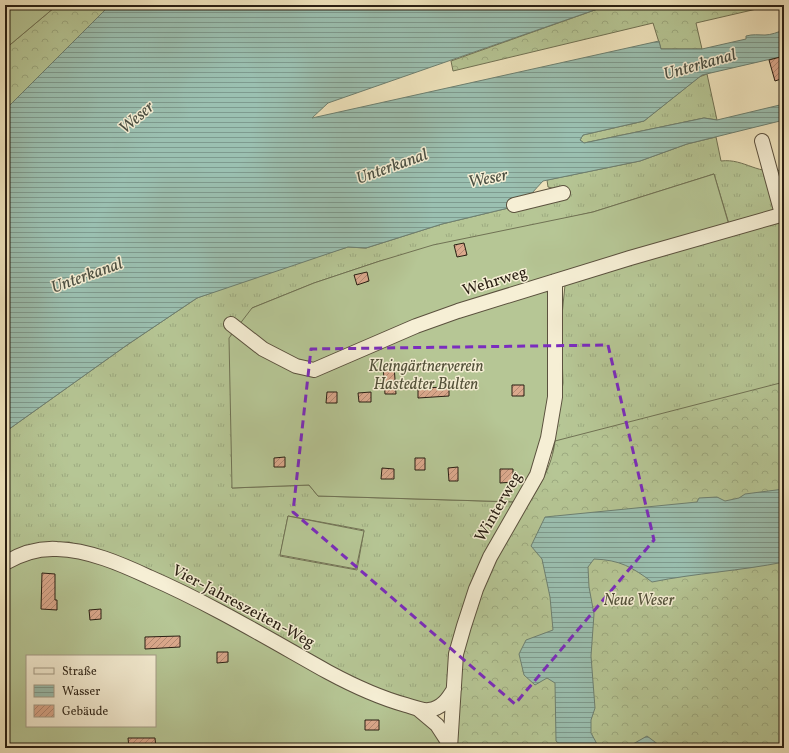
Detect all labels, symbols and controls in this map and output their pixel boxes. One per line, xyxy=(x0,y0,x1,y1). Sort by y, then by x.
water label: Unterkanal xyxy=(661,44,739,86)
water label: Weser xyxy=(114,96,160,140)
water label: Unterkanal xyxy=(353,143,431,191)
water label: Weser xyxy=(466,164,510,194)
water label: Unterkanal xyxy=(48,252,126,300)
street label: Wehrweg xyxy=(460,262,530,302)
park label: Kleingärtnerverein Hastedter Bulten xyxy=(368,356,484,396)
street label: Winterweg xyxy=(470,468,528,546)
street label: Vier-Jahreszeiten-Weg xyxy=(168,560,318,654)
park label: Neue Weser xyxy=(604,590,675,612)
legend xyxy=(26,655,156,727)
text: Straße xyxy=(62,664,97,680)
text: Wasser xyxy=(62,684,100,700)
text: Gebäude xyxy=(62,704,109,720)

